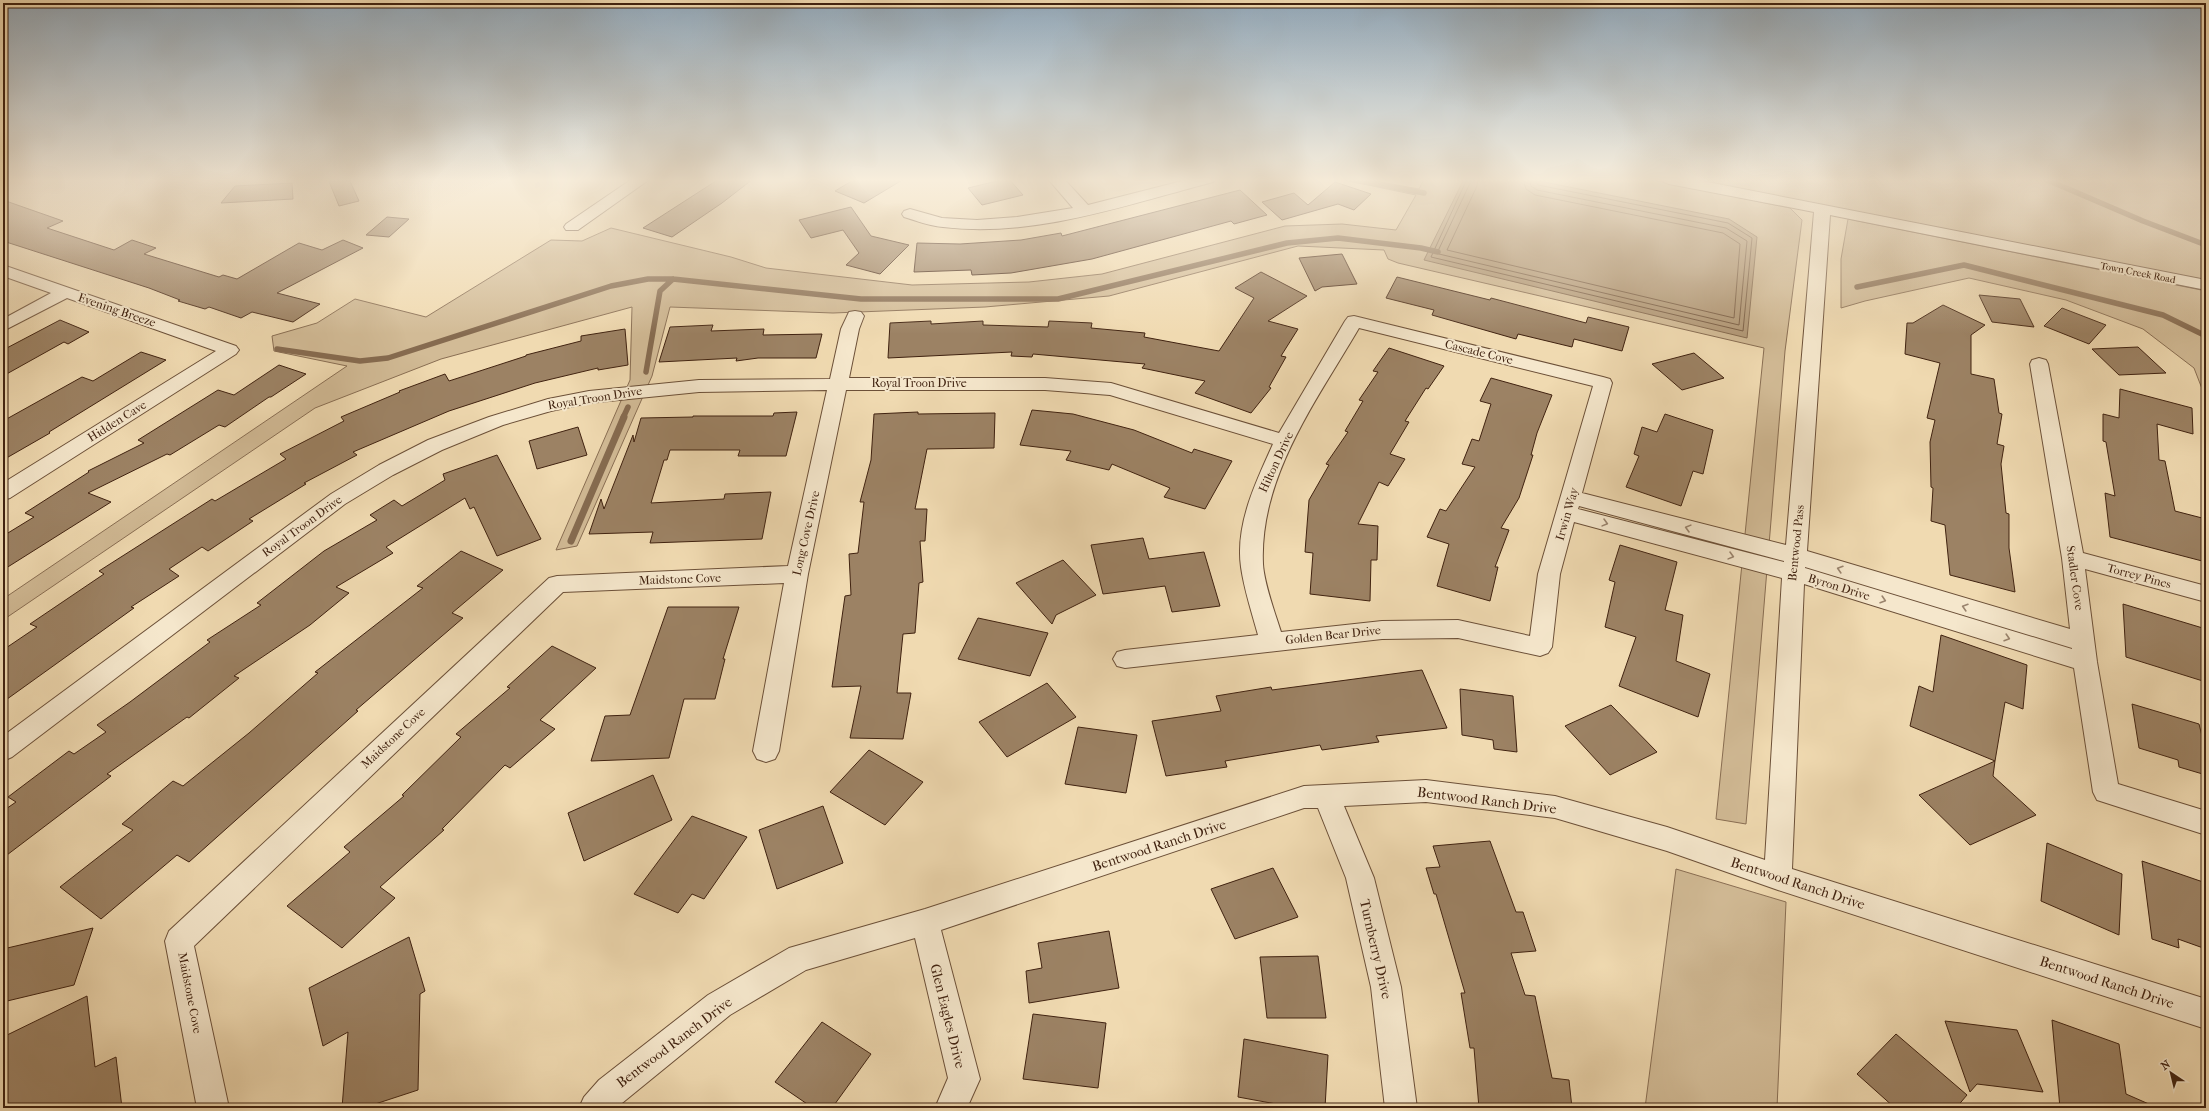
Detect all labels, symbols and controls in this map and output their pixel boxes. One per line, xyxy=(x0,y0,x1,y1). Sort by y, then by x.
street label: Town Creek Road xyxy=(2099,260,2177,286)
street label: Evening Breeze xyxy=(76,290,158,330)
street label: Cascade Cove xyxy=(1444,337,1515,367)
street label: Royal Troon Drive xyxy=(871,376,967,390)
street label: Royal Troon Drive xyxy=(547,384,643,412)
street label: Hidden Cave xyxy=(85,397,149,445)
street label: Hilton Drive xyxy=(1256,429,1296,495)
street label: Irwin Way xyxy=(1553,485,1581,542)
street label: Long Cove Drive xyxy=(789,489,823,577)
street label: Royal Troon Drive xyxy=(259,492,345,560)
street label: Bentwood Pass xyxy=(1785,504,1807,582)
one-way arrow xyxy=(1602,518,1608,526)
one-way arrow xyxy=(1685,524,1692,533)
street label: Stadler Cove xyxy=(2064,545,2086,611)
one-way arrow xyxy=(1727,551,1734,560)
street label: Torrey Pines xyxy=(2105,561,2173,591)
one-way arrow xyxy=(1837,565,1844,574)
street label: Maidstone Cove xyxy=(639,571,721,587)
street label: Byron Drive xyxy=(1806,571,1872,603)
one-way arrow xyxy=(1879,595,1886,604)
one-way arrow xyxy=(1962,603,1969,612)
street label: Golden Bear Drive xyxy=(1285,623,1382,647)
one-way arrow xyxy=(2003,633,2010,642)
street label: Maidstone Cove xyxy=(358,705,428,771)
street label: Bentwood Ranch Drive xyxy=(1416,784,1558,817)
street label: Bentwood Ranch Drive xyxy=(1090,816,1228,875)
street label: Bentwood Ranch Drive xyxy=(1729,854,1867,913)
street label: Turnberry Drive xyxy=(1356,898,1395,1001)
street label: Maidstone Cove xyxy=(175,951,205,1035)
street label: Bentwood Ranch Drive xyxy=(2038,953,2176,1012)
street label: Glen Eagles Drive xyxy=(926,962,969,1070)
street label: Bentwood Ranch Drive xyxy=(613,993,735,1091)
north arrow xyxy=(2151,1053,2191,1093)
text: N xyxy=(2158,1057,2173,1073)

